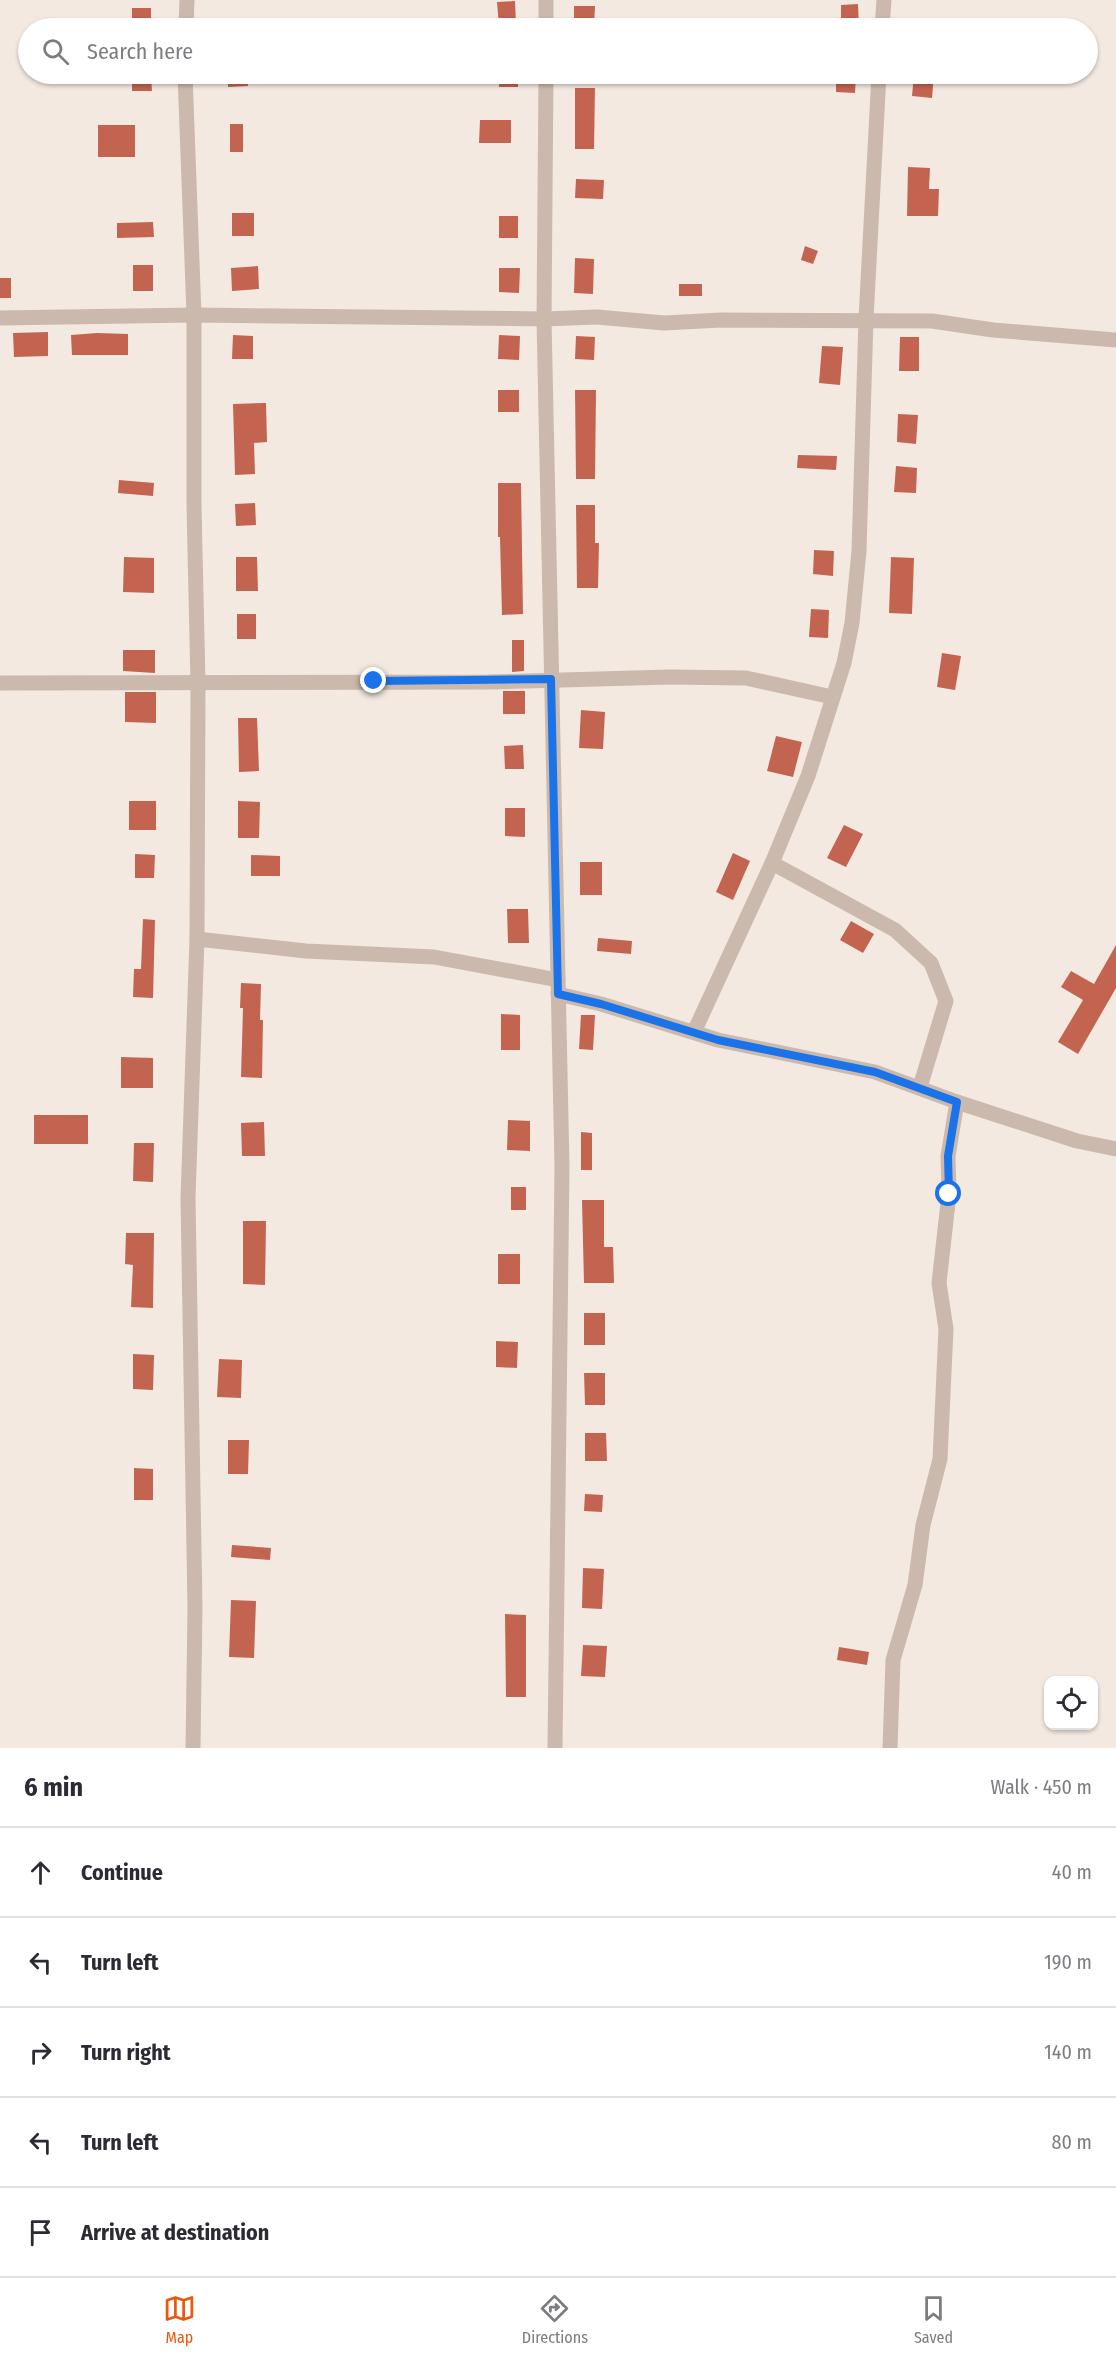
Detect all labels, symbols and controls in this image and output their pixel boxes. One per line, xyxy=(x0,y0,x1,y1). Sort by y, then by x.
search box xyxy=(18,18,1098,84)
icon: search xyxy=(39,35,72,68)
text: Search here xyxy=(87,38,193,65)
route end xyxy=(360,667,386,693)
route start xyxy=(935,1180,961,1206)
map controls xyxy=(1044,1676,1098,1730)
button: locate xyxy=(1044,1676,1098,1730)
text: 6 min xyxy=(24,1772,83,1803)
text: Walk · 450 m xyxy=(991,1775,1092,1799)
icon: ahead xyxy=(24,1856,57,1889)
text: Continue xyxy=(81,1859,163,1886)
text: 40 m xyxy=(1052,1860,1092,1884)
icon: left xyxy=(24,1946,57,1979)
text: Turn left xyxy=(81,1949,159,1976)
text: 190 m xyxy=(1044,1950,1092,1974)
icon: right xyxy=(24,2036,57,2069)
text: Turn right xyxy=(81,2039,170,2066)
text: 140 m xyxy=(1044,2040,1092,2064)
icon: left xyxy=(24,2126,57,2159)
text: Turn left xyxy=(81,2129,159,2156)
text: 80 m xyxy=(1052,2130,1092,2154)
icon: arrive xyxy=(24,2216,57,2249)
text: Arrive at destination xyxy=(81,2219,269,2246)
tab: Map xyxy=(163,2292,196,2347)
tab: Directions xyxy=(522,2292,588,2347)
tab: Saved xyxy=(914,2292,953,2347)

